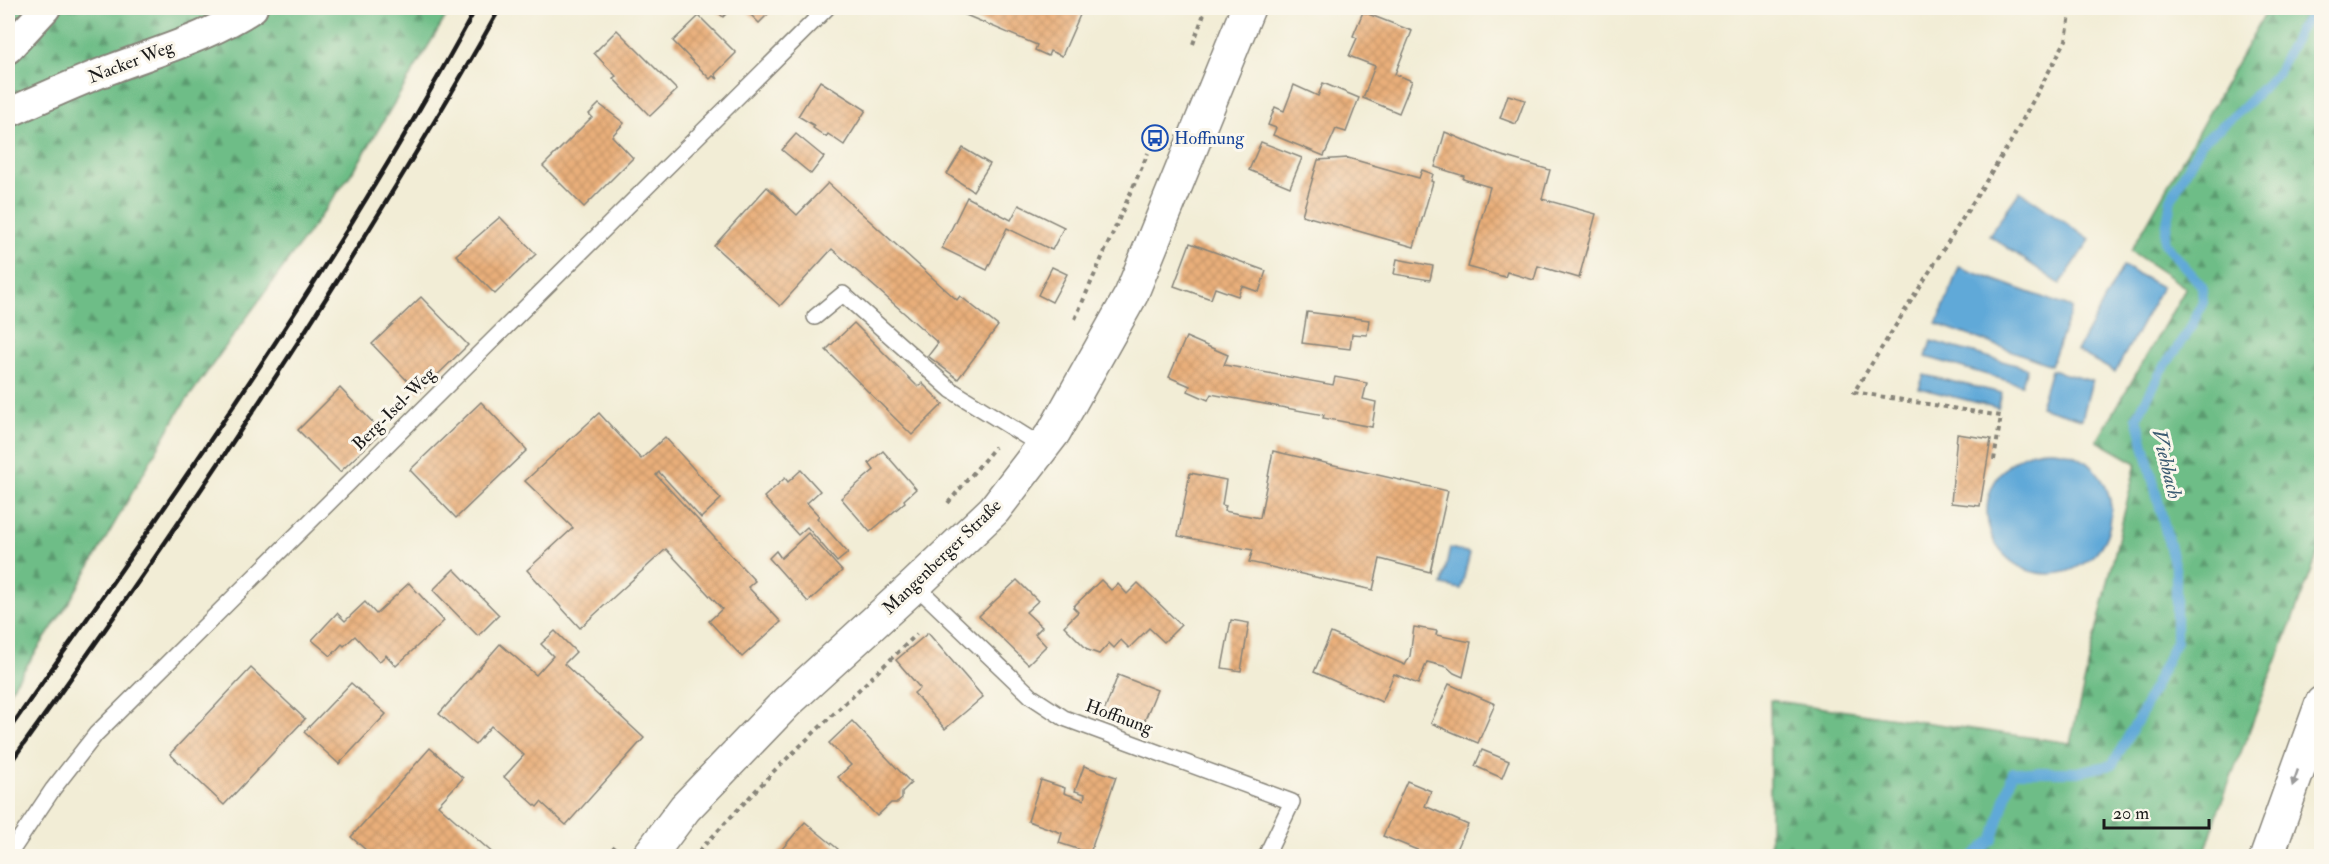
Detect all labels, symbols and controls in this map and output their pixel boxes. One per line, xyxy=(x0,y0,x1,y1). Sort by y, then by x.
street label: Nacker Weg xyxy=(85,35,178,89)
bus stop icon: Hoffnung xyxy=(1140,123,1170,153)
place label: Hoffnung xyxy=(1174,127,1245,150)
street label: Berg-Isel-Weg xyxy=(347,362,441,456)
water label: Viehbach xyxy=(2146,427,2188,501)
street label: Mangenberger Straße xyxy=(878,494,1007,620)
street label: Hoffnung xyxy=(1082,694,1157,740)
one-way arrow xyxy=(2289,769,2299,787)
scale bar xyxy=(2104,792,2209,830)
text: 20 m xyxy=(2113,802,2149,825)

